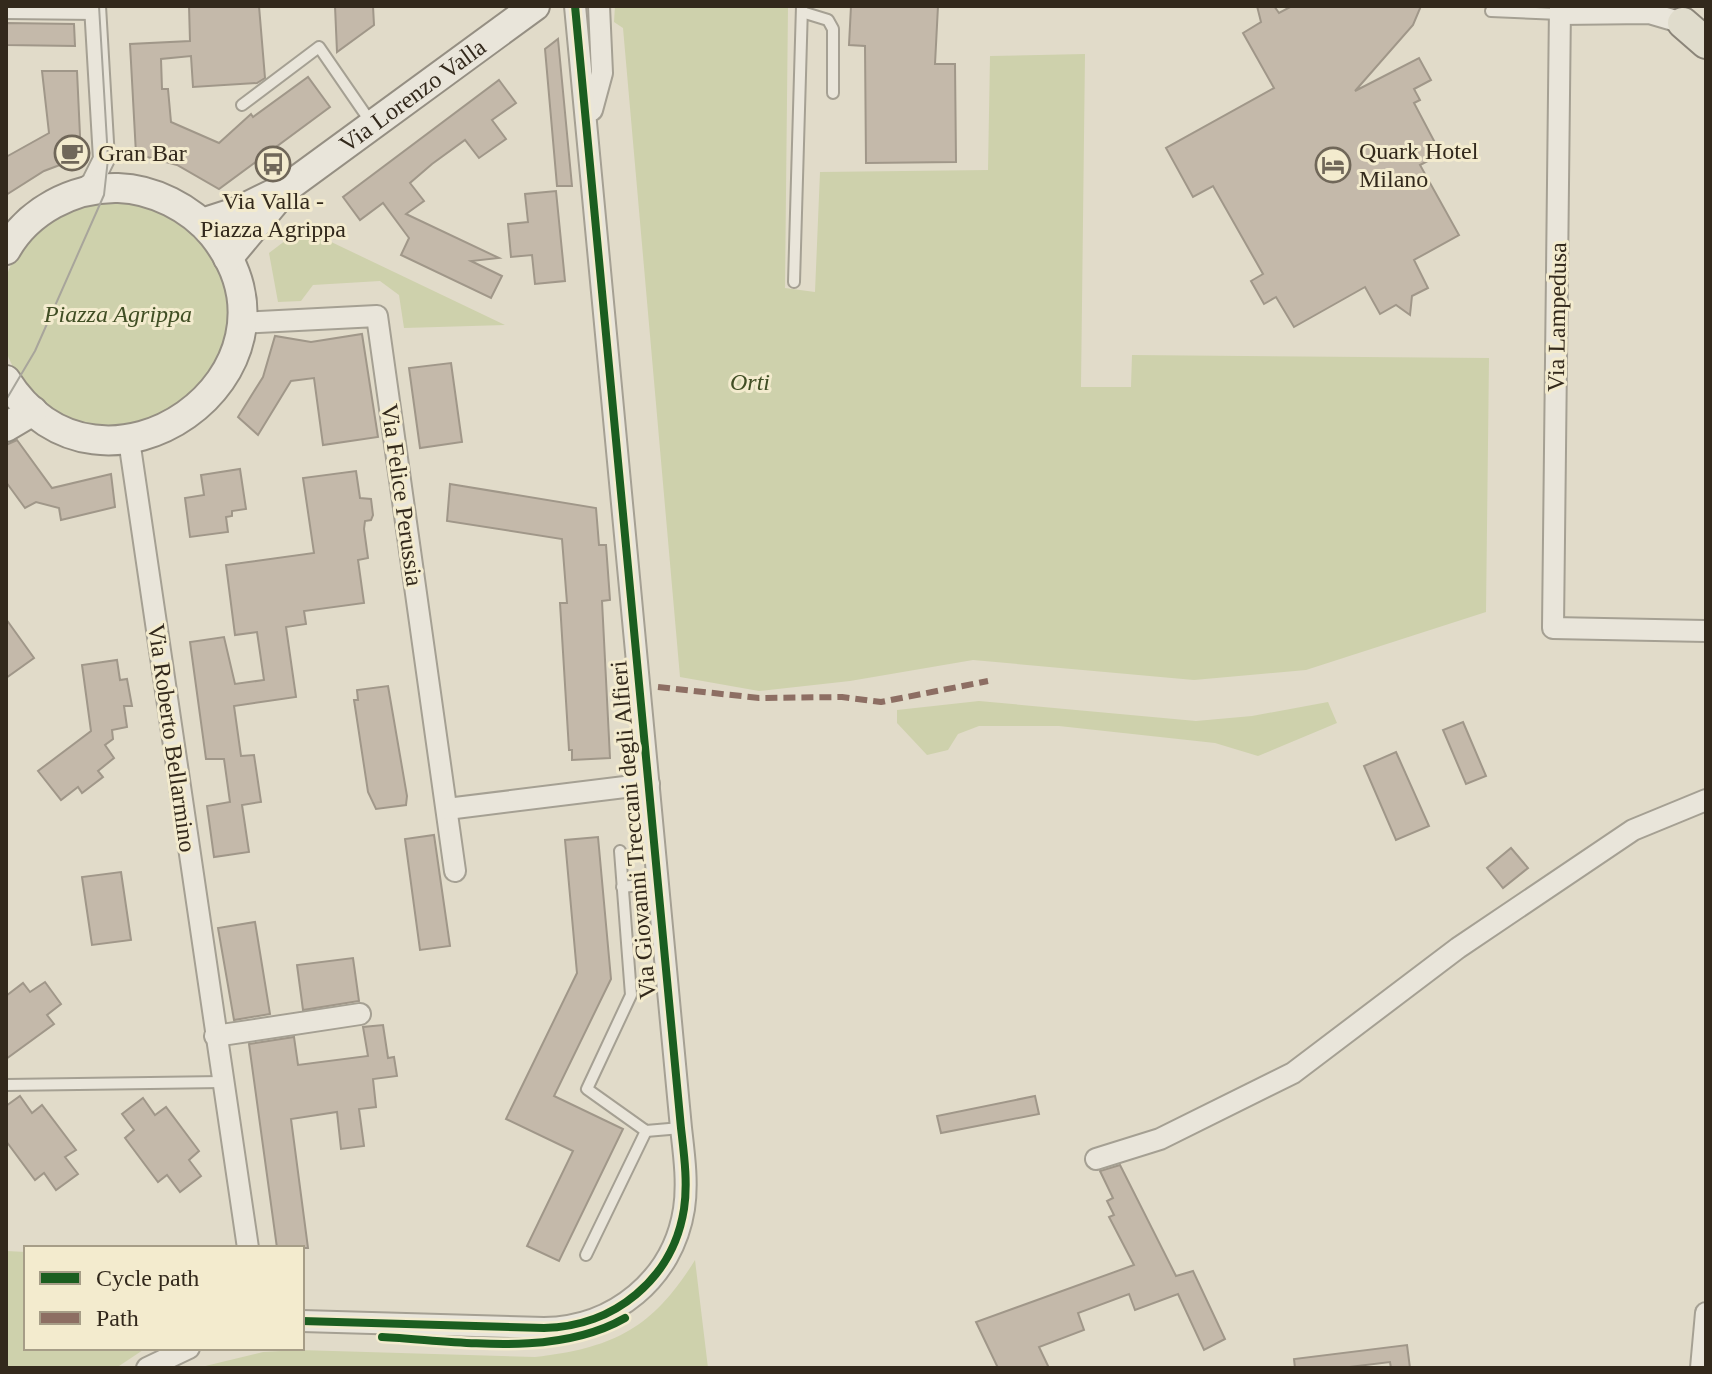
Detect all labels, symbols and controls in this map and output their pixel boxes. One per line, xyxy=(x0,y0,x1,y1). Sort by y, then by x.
street label: Via Lorenzo Valla xyxy=(335,33,491,157)
cafe icon: Gran Bar xyxy=(53,134,91,172)
place label: Quark Hotel Milano xyxy=(1359,138,1479,192)
place label: Gran Bar xyxy=(98,140,187,166)
bus stop icon: Via Valla - Piazza Agrippa xyxy=(254,145,292,183)
hotel icon: Quark Hotel Milano xyxy=(1314,146,1352,184)
place label: Via Valla - Piazza Agrippa xyxy=(200,188,346,242)
street label: Via Lampedusa xyxy=(1543,242,1571,392)
park label: Piazza Agrippa xyxy=(43,301,192,327)
park label: Orti xyxy=(730,369,770,395)
street label: Via Felice Perussia xyxy=(376,402,428,588)
street label: Via Roberto Bellarmino xyxy=(143,622,201,854)
street label: Via Giovanni Treccani degli Alfieri xyxy=(605,659,661,1000)
legend xyxy=(24,1246,304,1350)
text: Cycle path xyxy=(96,1265,199,1291)
text: Path xyxy=(96,1305,139,1331)

